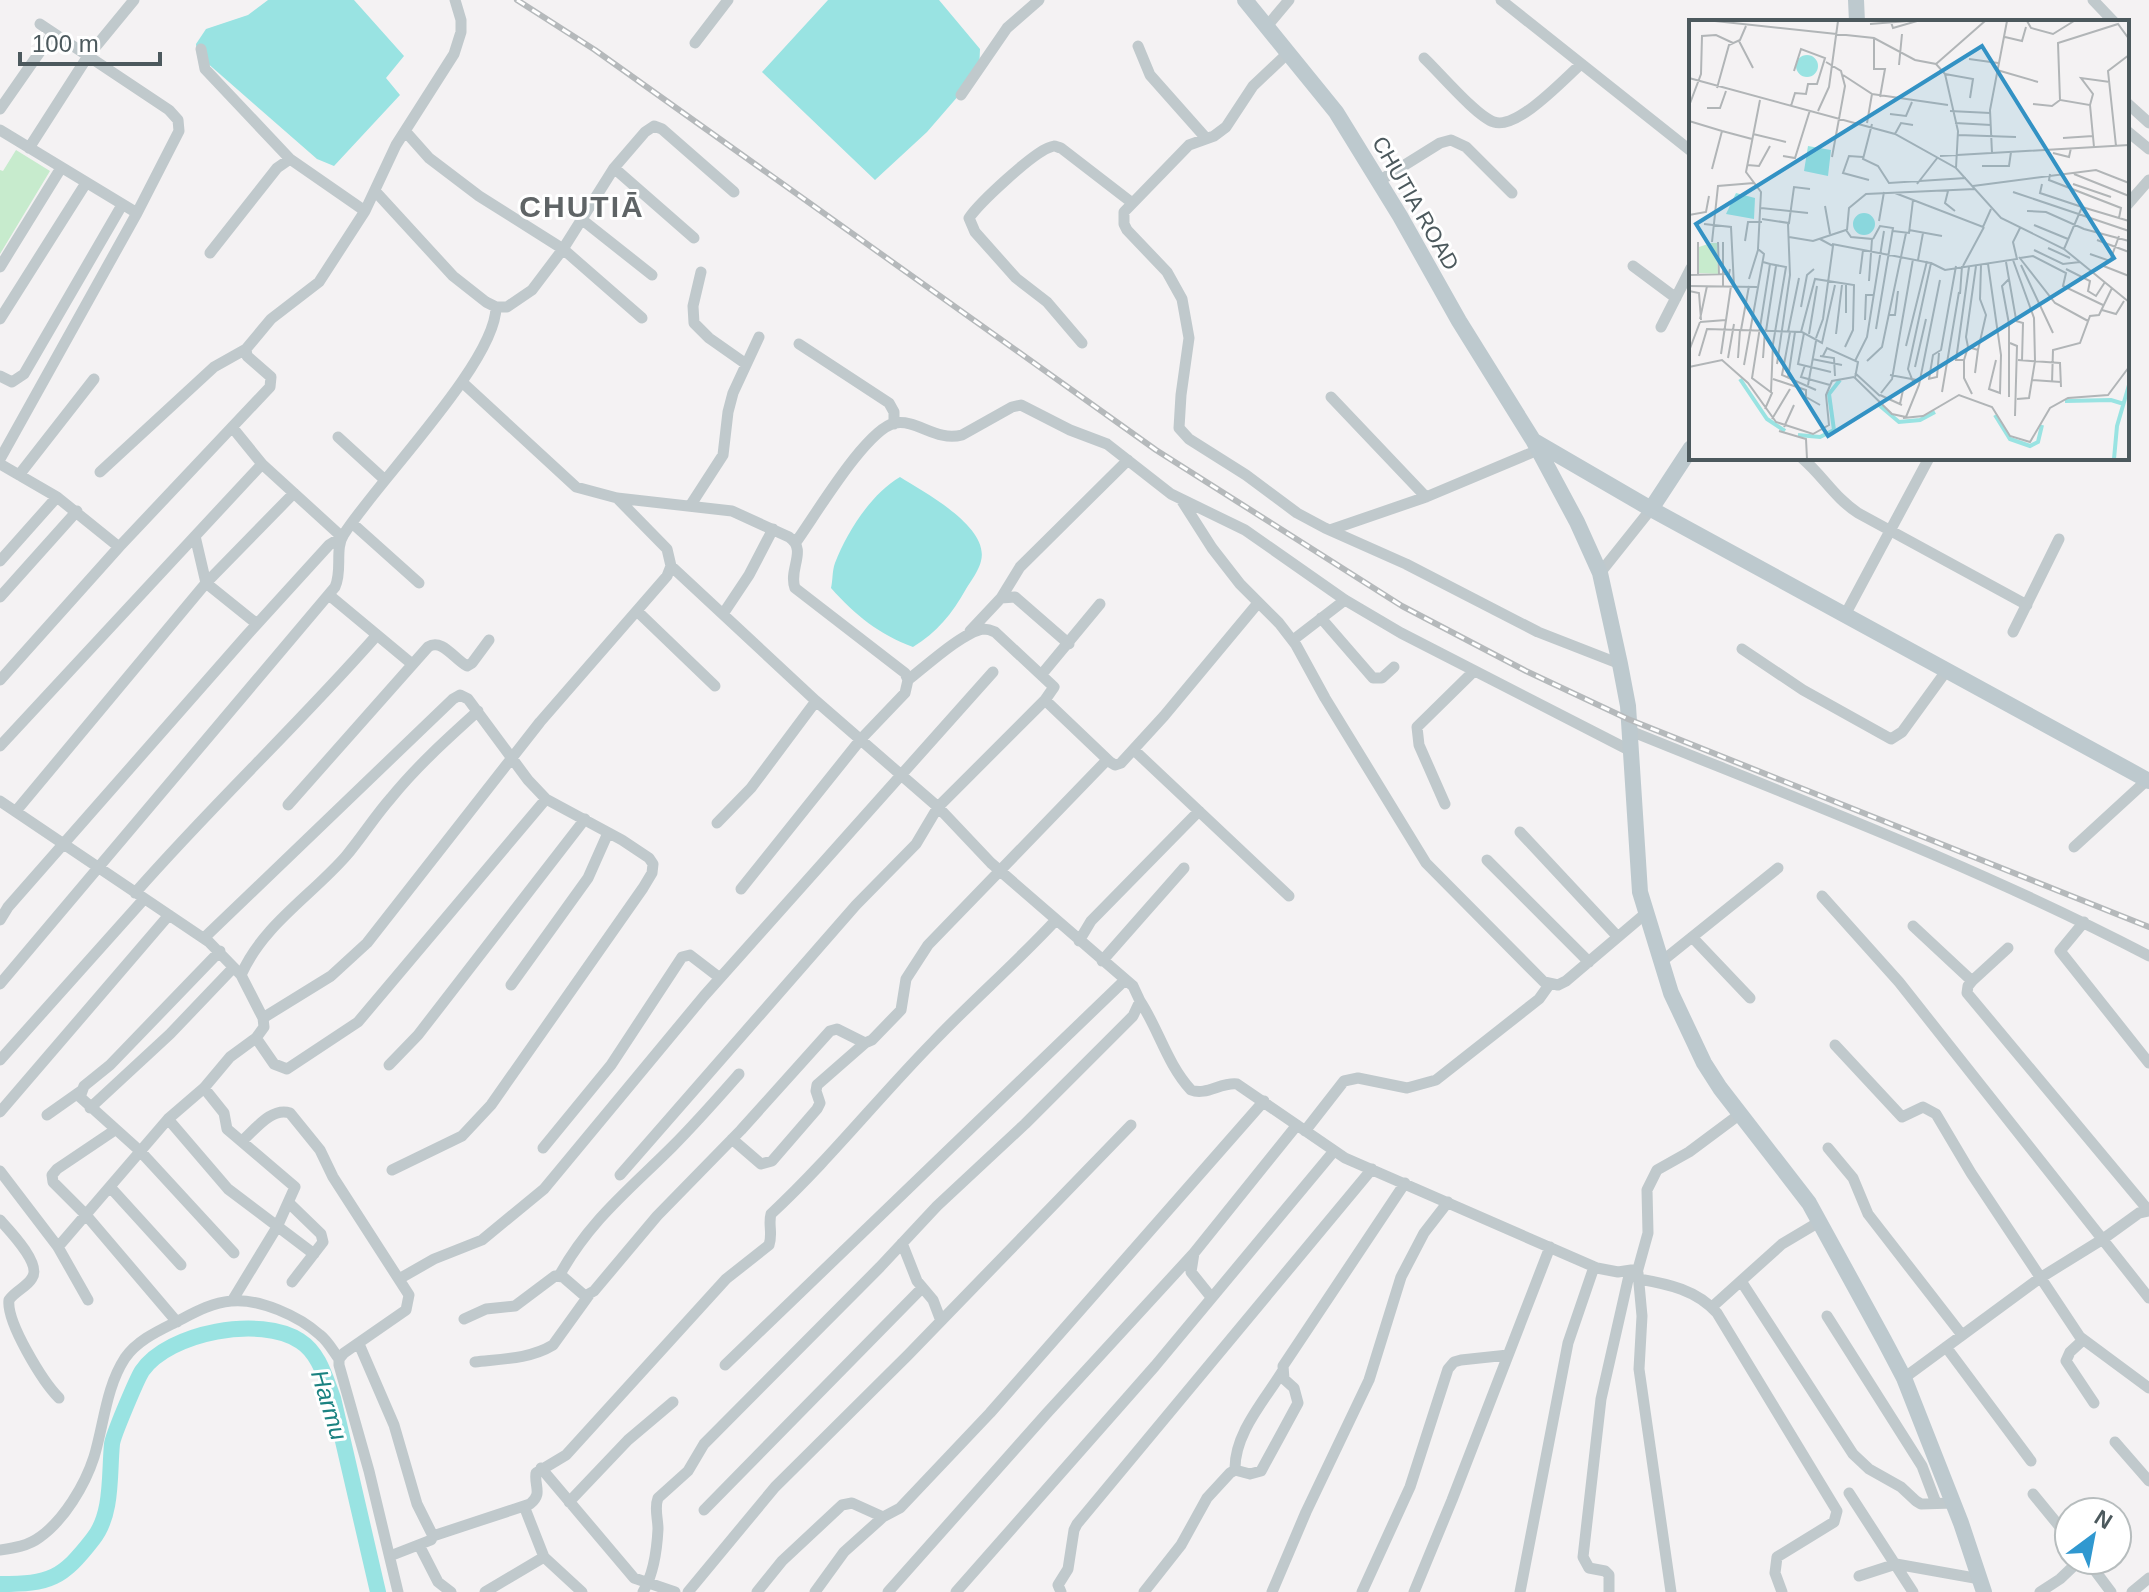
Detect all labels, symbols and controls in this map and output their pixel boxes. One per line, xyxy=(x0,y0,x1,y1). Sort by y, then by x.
scale bar xyxy=(20,16,160,66)
inset map xyxy=(1689,20,2129,460)
text: 100 m xyxy=(32,30,99,57)
street label: CHUTIA ROAD xyxy=(1367,132,1464,275)
district label: CHUTIĀ xyxy=(519,190,645,223)
water label: Harmu xyxy=(306,1366,353,1443)
north arrow xyxy=(2053,1496,2133,1576)
text: N xyxy=(2090,1505,2117,1534)

